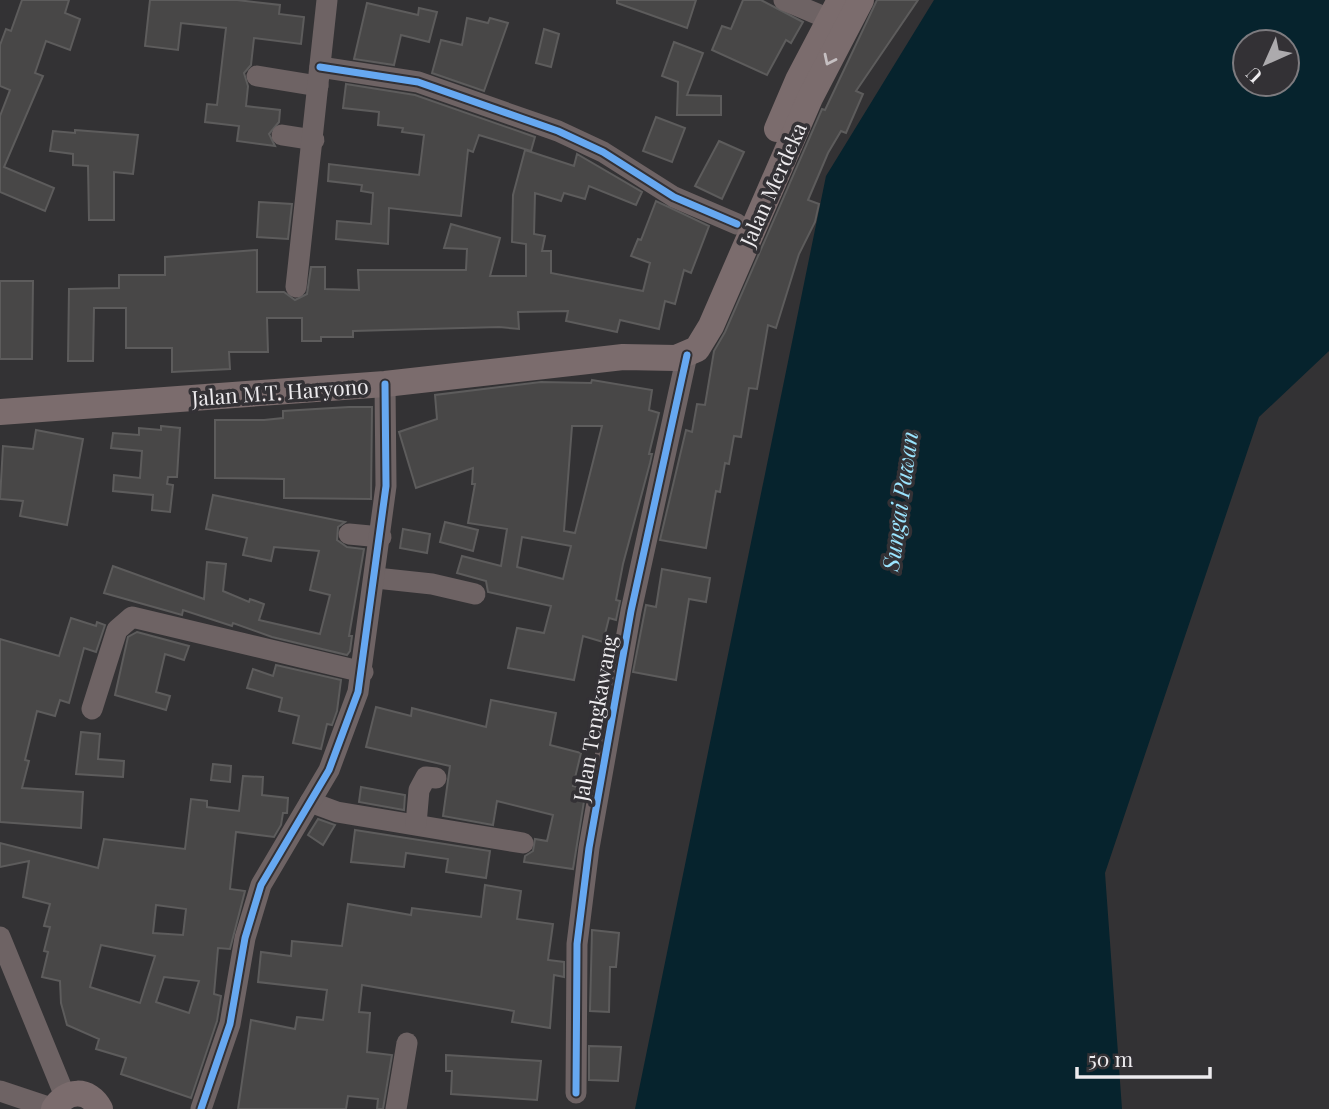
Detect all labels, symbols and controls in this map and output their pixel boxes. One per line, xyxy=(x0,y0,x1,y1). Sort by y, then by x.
north arrow xyxy=(1231,28,1301,98)
one-way arrow xyxy=(823,53,837,65)
text: U xyxy=(1239,62,1267,90)
street label: Jalan Merdeka xyxy=(732,117,812,251)
street label: Jalan M.T. Haryono xyxy=(190,371,369,411)
water label: Sungai Pawan xyxy=(874,429,924,574)
street label: Jalan Tengkawang xyxy=(565,633,622,804)
scale bar xyxy=(1077,1036,1210,1080)
text: 50 m xyxy=(1088,1044,1134,1072)

